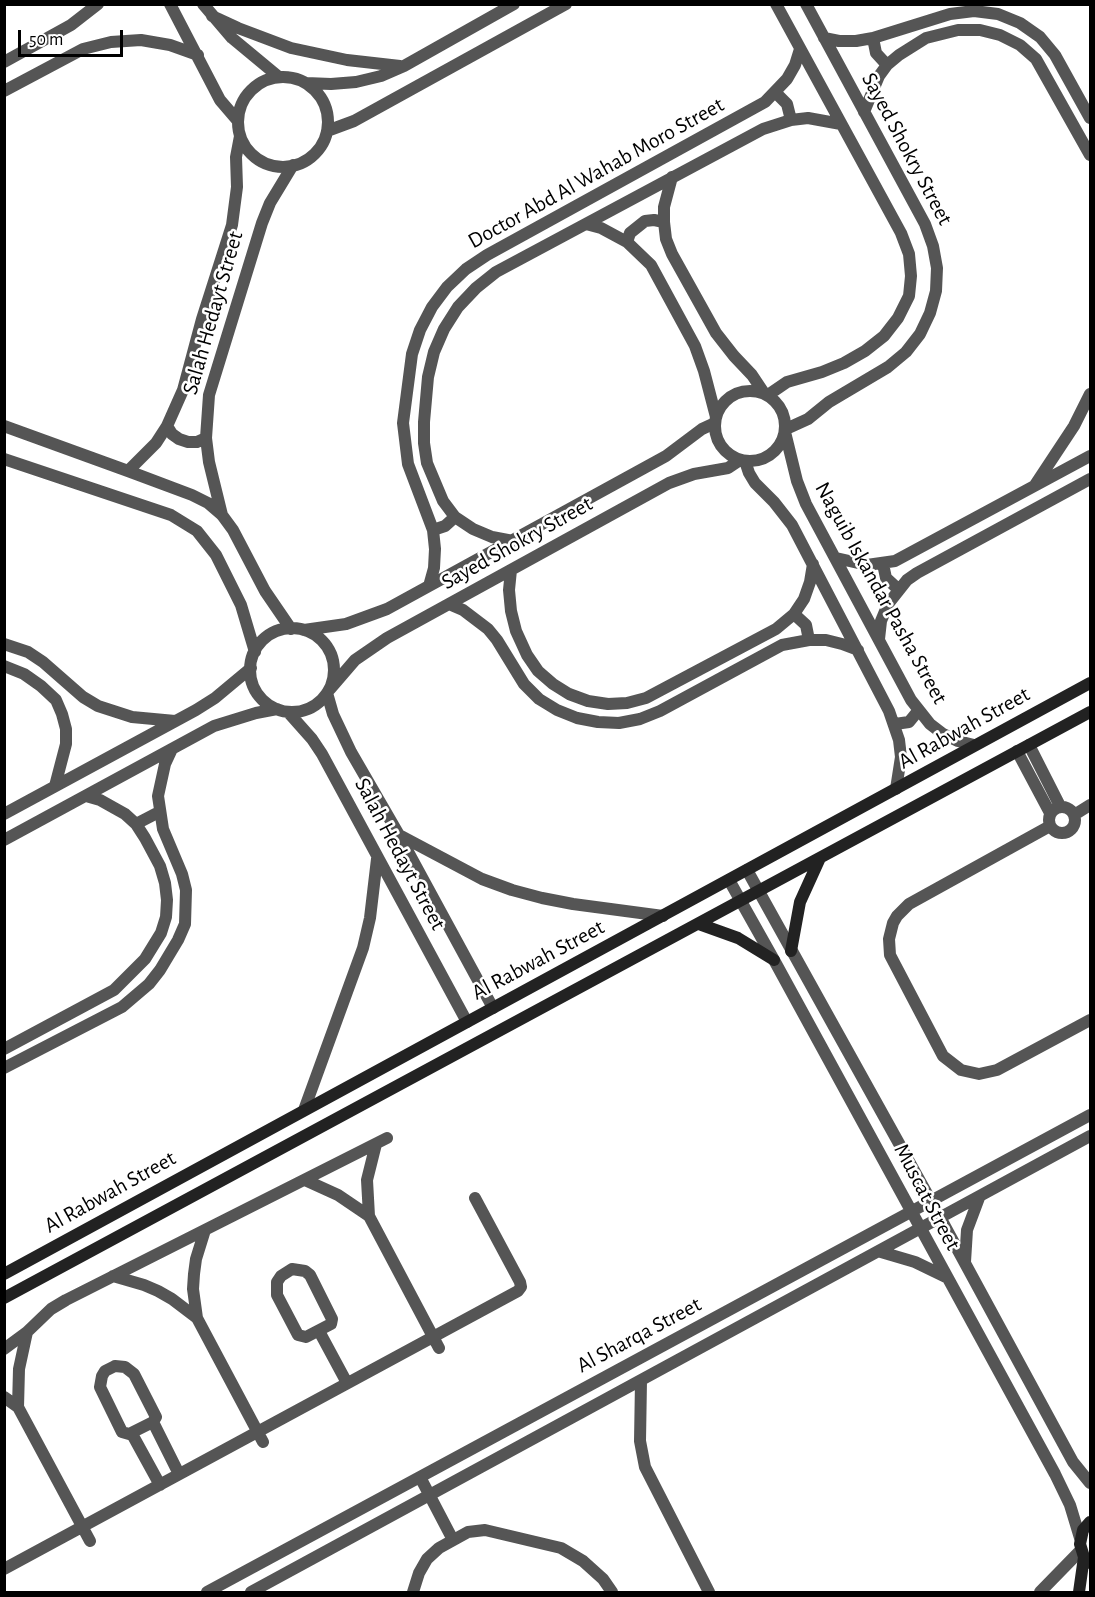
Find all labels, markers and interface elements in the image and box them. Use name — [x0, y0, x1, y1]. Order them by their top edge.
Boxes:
scale bar — [21, 18, 126, 56]
text: 50 m — [29, 31, 63, 49]
street label: Sayed Shokry Street — [856, 68, 958, 230]
street label: Doctor Abd Al Wahab Moro Street — [464, 92, 728, 254]
street label: Salah Hedayt Street — [177, 228, 249, 398]
street label: Naguib Iskandar Pasha Street — [809, 477, 953, 709]
street label: Sayed Shokry Street — [437, 491, 597, 595]
street label: Al Rabwah Street — [894, 681, 1034, 775]
street label: Salah Hedayt Street — [349, 773, 451, 935]
street label: Al Rabwah Street — [467, 914, 609, 1006]
street label: Muscat Street — [888, 1139, 966, 1255]
street label: Al Rabwah Street — [40, 1145, 180, 1239]
street label: Al Sharqa Street — [572, 1291, 706, 1379]

